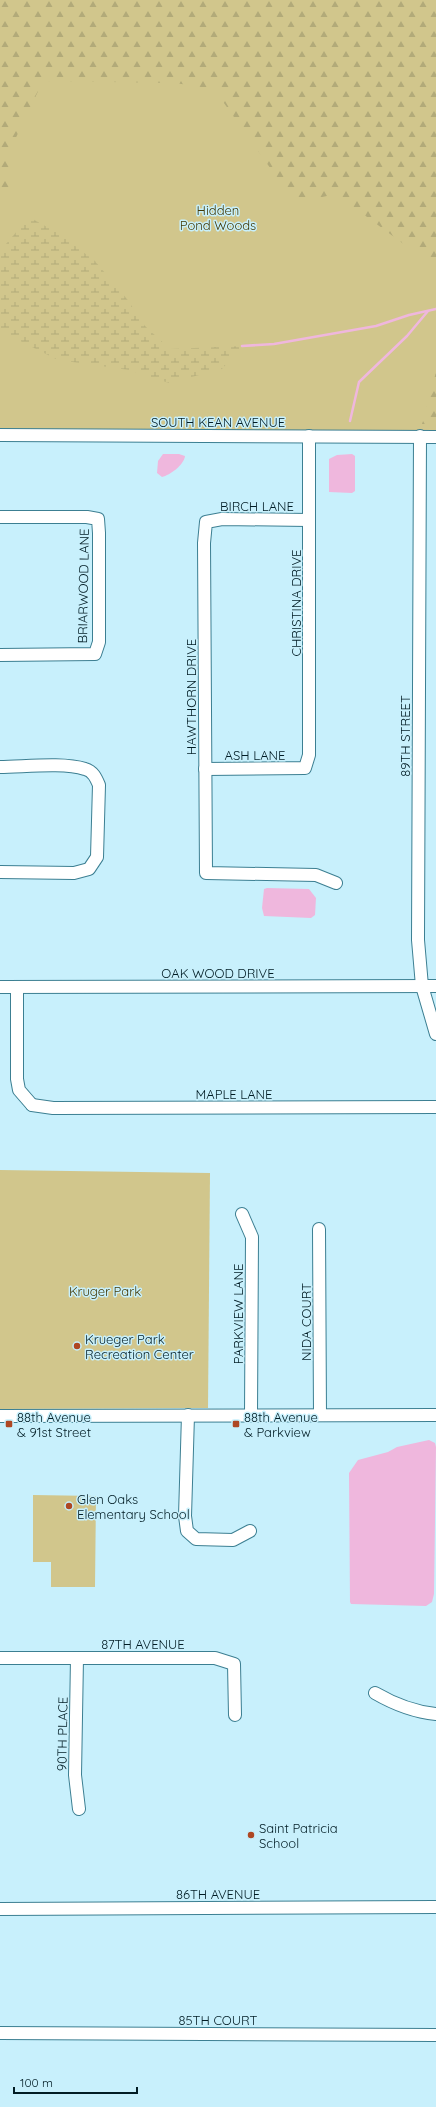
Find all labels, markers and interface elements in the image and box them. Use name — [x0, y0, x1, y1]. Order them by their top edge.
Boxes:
park label: Hidden Pond Woods — [180, 202, 256, 233]
street label: SOUTH KEAN AVENUE — [151, 414, 285, 430]
street label: BIRCH LANE — [220, 498, 294, 514]
street label: BRIARWOOD LANE — [74, 528, 92, 644]
street label: CHRISTINA DRIVE — [288, 550, 304, 656]
street label: HAWTHORN DRIVE — [183, 639, 199, 755]
street label: 89TH STREET — [397, 695, 413, 777]
street label: ASH LANE — [225, 747, 285, 763]
street label: OAK WOOD DRIVE — [161, 965, 275, 981]
street label: MAPLE LANE — [196, 1086, 272, 1102]
street label: PARKVIEW LANE — [230, 1264, 246, 1364]
park label: Kruger Park — [69, 1283, 141, 1299]
street label: NIDA COURT — [298, 1283, 314, 1361]
place label: Krueger Park Recreation Center — [85, 1331, 194, 1362]
marker: Krueger Park Recreation Center — [72, 1341, 82, 1351]
place label: 88th Avenue & 91st Street — [17, 1409, 91, 1440]
place label: 88th Avenue & Parkview — [244, 1409, 318, 1440]
marker: 88th Avenue & 91st Street — [4, 1419, 14, 1429]
marker: 88th Avenue & Parkview — [231, 1419, 241, 1429]
place label: Glen Oaks Elementary School — [77, 1491, 190, 1522]
marker: Glen Oaks Elementary School — [64, 1501, 74, 1511]
street label: 87TH AVENUE — [101, 1636, 185, 1652]
street label: 90TH PLACE — [53, 1697, 71, 1771]
place label: Saint Patricia School — [259, 1820, 338, 1851]
marker: Saint Patricia School — [246, 1830, 256, 1840]
street label: 86TH AVENUE — [176, 1886, 260, 1902]
street label: 85TH COURT — [179, 2012, 258, 2028]
scale bar — [14, 2069, 137, 2095]
text: 100 m — [20, 2075, 53, 2090]

